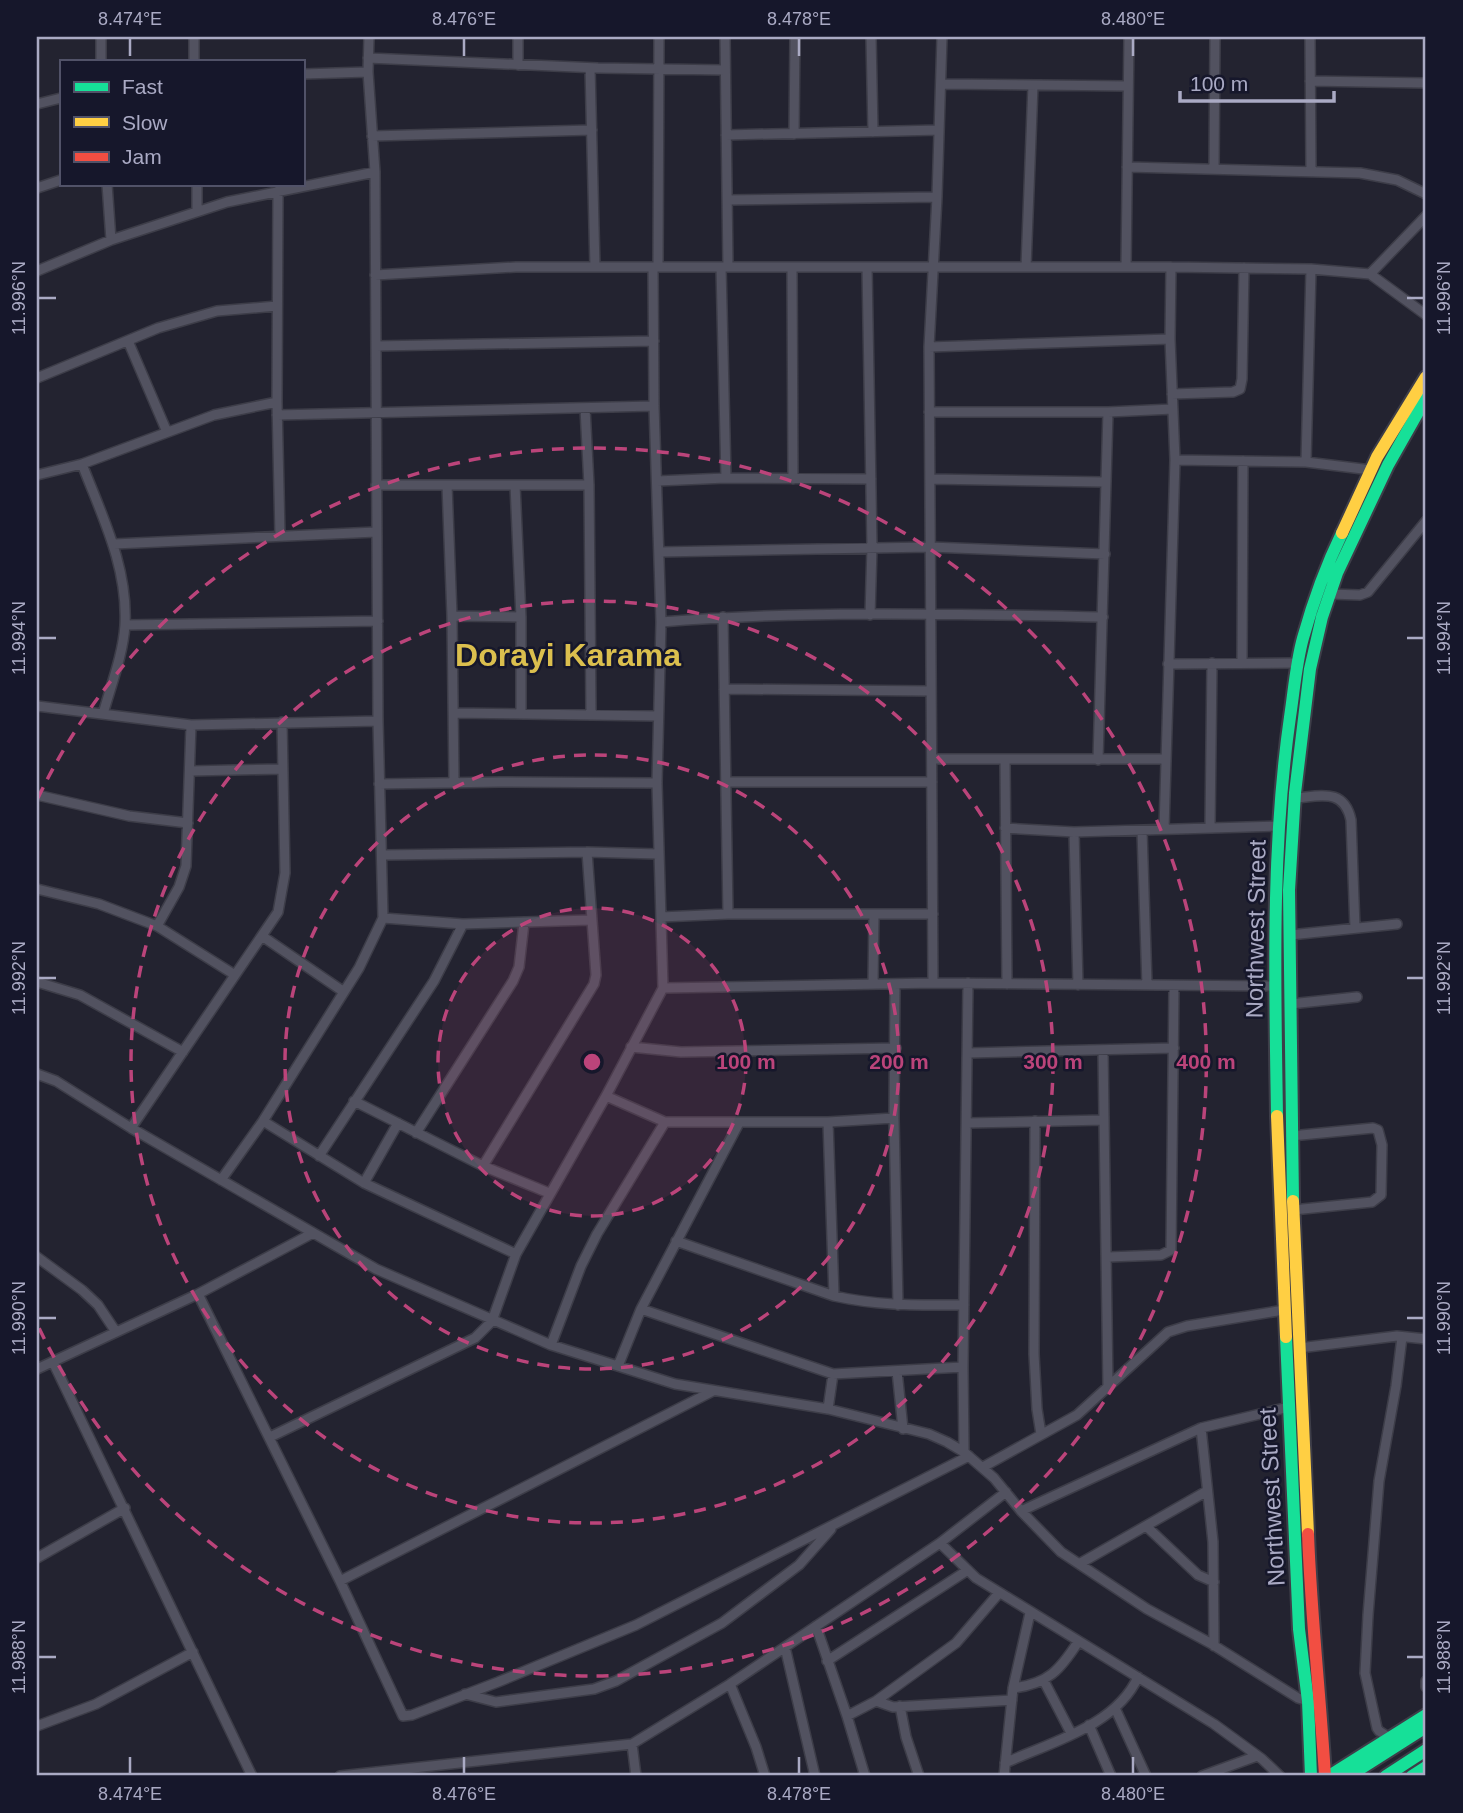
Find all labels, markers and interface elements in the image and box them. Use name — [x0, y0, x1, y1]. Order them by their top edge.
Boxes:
text: 8.474°E — [98, 9, 162, 29]
text: 8.476°E — [432, 9, 496, 29]
text: 8.478°E — [767, 9, 831, 29]
text: 8.480°E — [1101, 9, 1165, 29]
legend — [60, 60, 304, 186]
scale bar — [1180, 60, 1334, 104]
text: 100 m — [1190, 72, 1248, 95]
text: Fast — [122, 75, 163, 98]
text: Slow — [122, 111, 168, 134]
text: Jam — [122, 145, 162, 168]
text: 11.996°N — [9, 261, 29, 335]
text: 11.996°N — [1434, 261, 1454, 335]
text: 11.994°N — [9, 601, 29, 675]
text: 11.994°N — [1434, 601, 1454, 675]
district label: Dorayi Karama — [455, 637, 681, 673]
street label: Northwest Street — [1240, 839, 1271, 1019]
text: 11.992°N — [9, 941, 29, 1015]
text: 11.992°N — [1434, 941, 1454, 1015]
centre of rings — [580, 1050, 604, 1074]
text: 100 m — [716, 1050, 776, 1073]
text: 200 m — [869, 1050, 929, 1073]
text: 300 m — [1023, 1050, 1083, 1073]
text: 400 m — [1176, 1050, 1236, 1073]
text: 11.990°N — [9, 1281, 29, 1355]
text: 11.990°N — [1434, 1281, 1454, 1355]
street label: Northwest Street — [1253, 1407, 1290, 1587]
text: 11.988°N — [9, 1620, 29, 1694]
text: 11.988°N — [1434, 1620, 1454, 1694]
text: 8.474°E — [98, 1784, 162, 1804]
text: 8.476°E — [432, 1784, 496, 1804]
text: 8.478°E — [767, 1784, 831, 1804]
text: 8.480°E — [1101, 1784, 1165, 1804]

